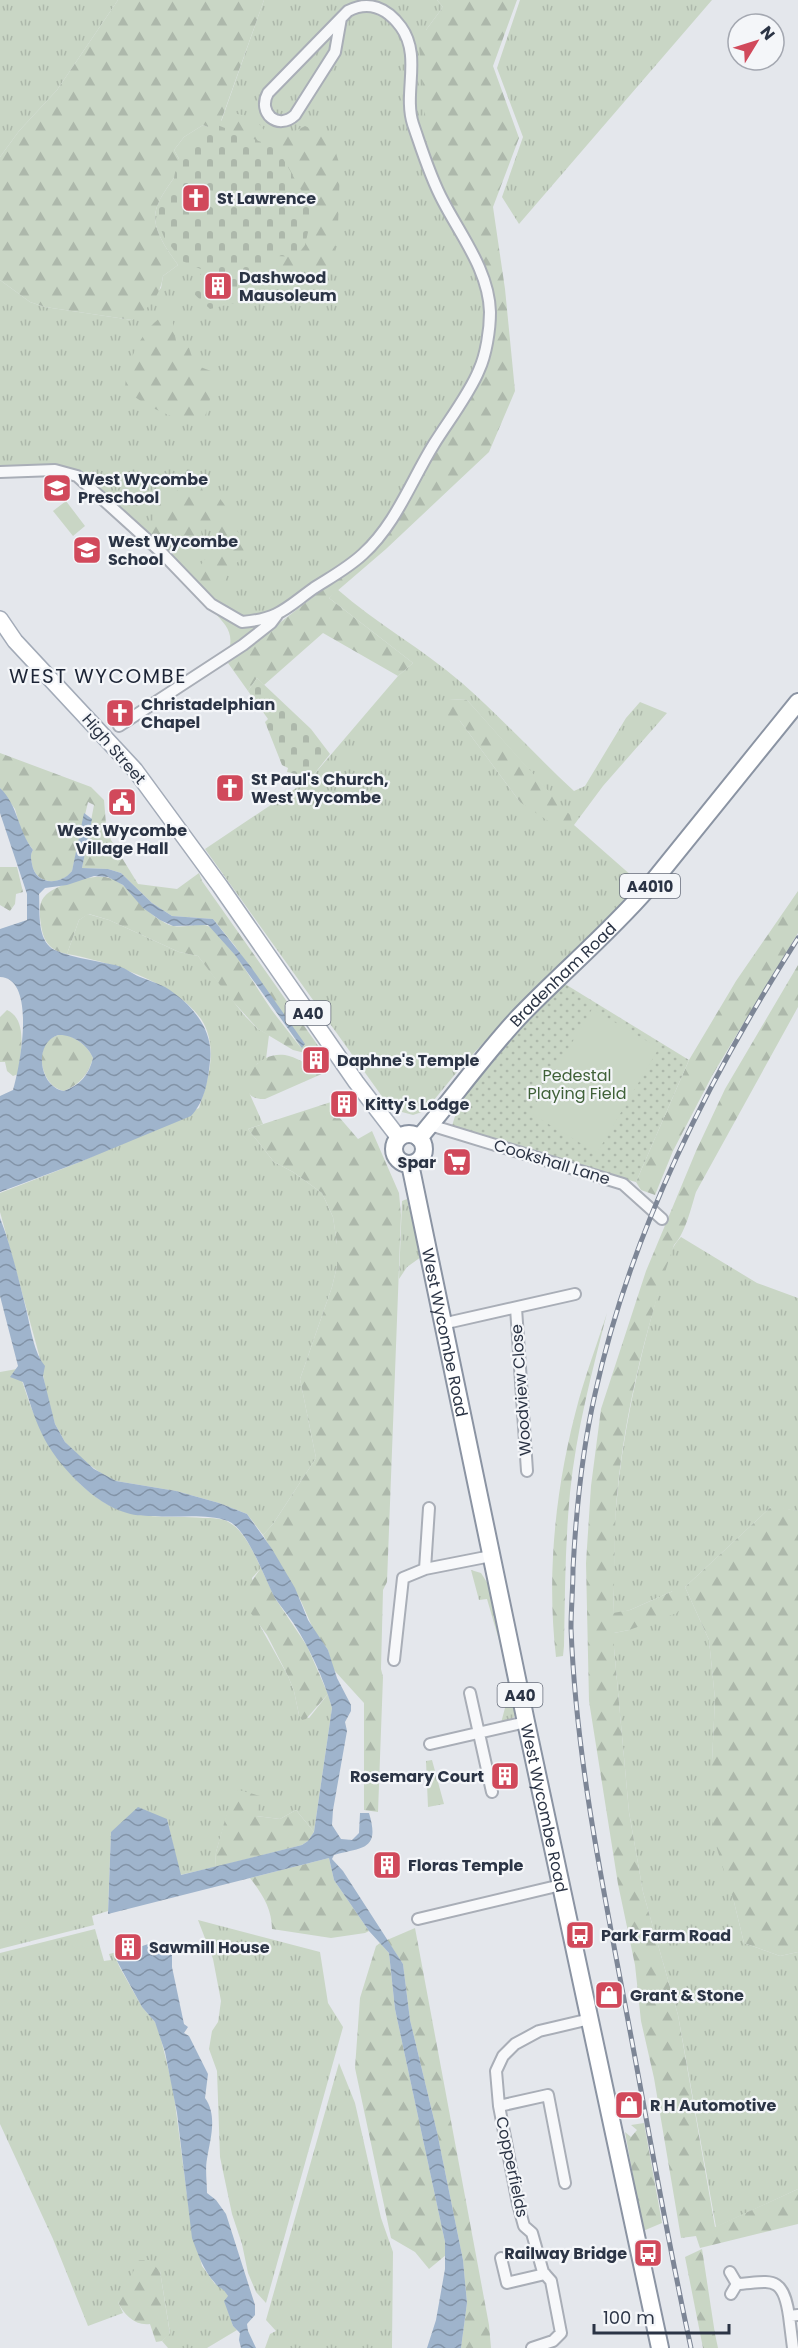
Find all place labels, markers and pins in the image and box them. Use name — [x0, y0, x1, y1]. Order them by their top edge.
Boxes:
church icon: St Lawrence — [180, 182, 212, 214]
place label: St Lawrence — [217, 187, 316, 210]
place label: Dashwood Mausoleum — [239, 266, 337, 307]
building icon: Dashwood Mausoleum — [202, 270, 234, 302]
place label: West Wycombe Preschool — [78, 468, 208, 509]
school or university icon: West Wycombe Preschool — [41, 472, 73, 504]
place label: West Wycombe School — [108, 530, 238, 571]
school or university icon: West Wycombe School — [71, 534, 103, 566]
place label: Christadelphian Chapel — [141, 693, 275, 734]
church icon: Christadelphian Chapel — [104, 697, 136, 729]
place label: St Paul's Church, West Wycombe — [251, 768, 389, 809]
church icon: St Paul's Church, West Wycombe — [214, 772, 246, 804]
public building icon: West Wycombe Village Hall — [106, 786, 138, 818]
place label: West Wycombe Village Hall — [57, 819, 187, 860]
building icon: Daphne's Temple — [300, 1044, 332, 1076]
place label: Daphne's Temple — [337, 1049, 479, 1072]
building icon: Kitty's Lodge — [328, 1088, 360, 1120]
place label: Kitty's Lodge — [365, 1093, 469, 1116]
supermarket icon: Spar — [441, 1146, 473, 1178]
place label: Spar — [398, 1151, 436, 1174]
building icon: Rosemary Court — [489, 1760, 521, 1792]
place label: Rosemary Court — [350, 1765, 484, 1788]
building icon: Floras Temple — [371, 1849, 403, 1881]
place label: Floras Temple — [408, 1854, 524, 1877]
bus stop icon: Park Farm Road — [564, 1919, 596, 1951]
place label: Park Farm Road — [601, 1924, 731, 1947]
building icon: Sawmill House — [112, 1931, 144, 1963]
place label: Sawmill House — [149, 1936, 270, 1959]
shop icon: Grant & Stone — [593, 1979, 625, 2011]
place label: Grant & Stone — [630, 1984, 744, 2007]
shop icon: R H Automotive — [613, 2089, 645, 2121]
place label: R H Automotive — [650, 2094, 777, 2117]
bus stop icon: Railway Bridge — [632, 2237, 664, 2269]
place label: Railway Bridge — [504, 2242, 627, 2265]

